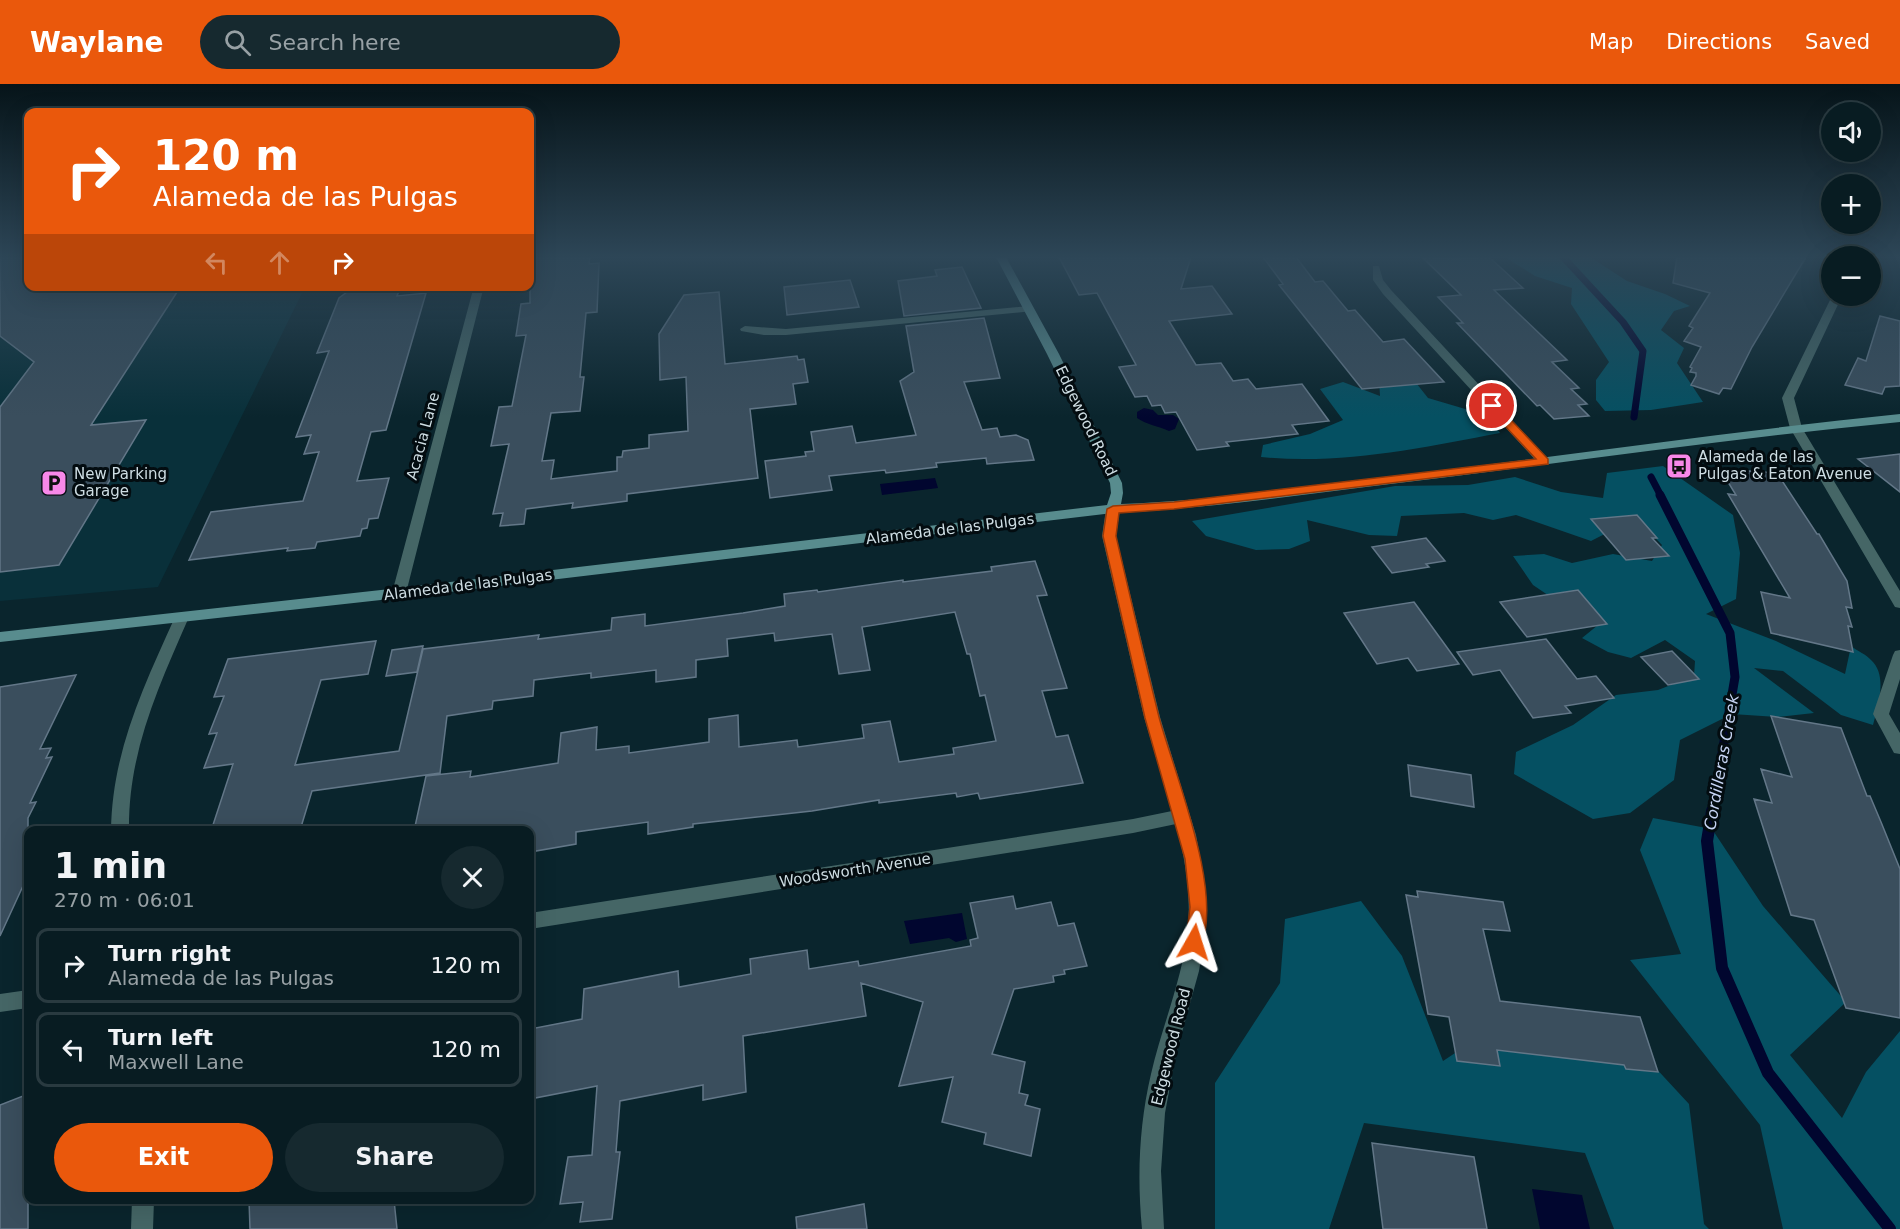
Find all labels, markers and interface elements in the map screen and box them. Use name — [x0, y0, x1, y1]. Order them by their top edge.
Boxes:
search box — [200, 15, 620, 69]
text: Waylane — [30, 26, 164, 59]
icon: search — [221, 26, 254, 59]
text: Search here — [269, 30, 401, 55]
text: Map — [1589, 30, 1633, 54]
text: Directions — [1666, 30, 1772, 54]
text: Saved — [1805, 30, 1870, 54]
map controls — [1821, 102, 1881, 306]
button: sound — [1821, 102, 1881, 162]
text: 120 m — [153, 131, 299, 180]
icon: right — [54, 132, 132, 210]
button: + — [1821, 174, 1881, 234]
text: Alameda de las Pulgas — [153, 181, 458, 212]
icon: left — [200, 246, 233, 279]
icon: ahead — [263, 246, 296, 279]
icon: right — [326, 246, 359, 279]
button: − — [1821, 246, 1881, 306]
street label: Edgewood Road — [1052, 363, 1120, 479]
pin — [1466, 380, 1517, 431]
icon: arrive — [1475, 389, 1508, 422]
street label: Acacia Lane — [403, 390, 443, 482]
place label: Alameda de las Pulgas & Eaton Avenue — [1698, 448, 1872, 483]
bus stop icon: Alameda de las Pulgas & Eaton Avenue — [1664, 451, 1694, 481]
place label: New Parking Garage — [74, 465, 167, 500]
parking icon: New Parking Garage — [39, 468, 69, 498]
street label: Alameda de las Pulgas — [865, 510, 1035, 548]
street label: Alameda de las Pulgas — [383, 566, 553, 604]
water label: Cordilleras Creek — [1700, 692, 1743, 831]
text: 1 min — [54, 845, 167, 886]
button: close — [441, 846, 504, 909]
street label: Woodsworth Avenue — [778, 849, 932, 891]
text: 270 m · 06:01 — [54, 888, 195, 912]
position arrow — [1162, 910, 1226, 974]
text: Turn right — [108, 941, 231, 966]
icon: right — [57, 949, 90, 982]
text: 120 m — [431, 953, 501, 978]
text: Alameda de las Pulgas — [108, 966, 334, 990]
street label: Edgewood Road — [1148, 986, 1194, 1108]
text: Turn left — [108, 1025, 213, 1050]
icon: left — [57, 1033, 90, 1066]
text: 120 m — [431, 1037, 501, 1062]
text: Maxwell Lane — [108, 1050, 244, 1074]
button: Exit — [54, 1123, 273, 1192]
button: Share — [285, 1123, 504, 1192]

